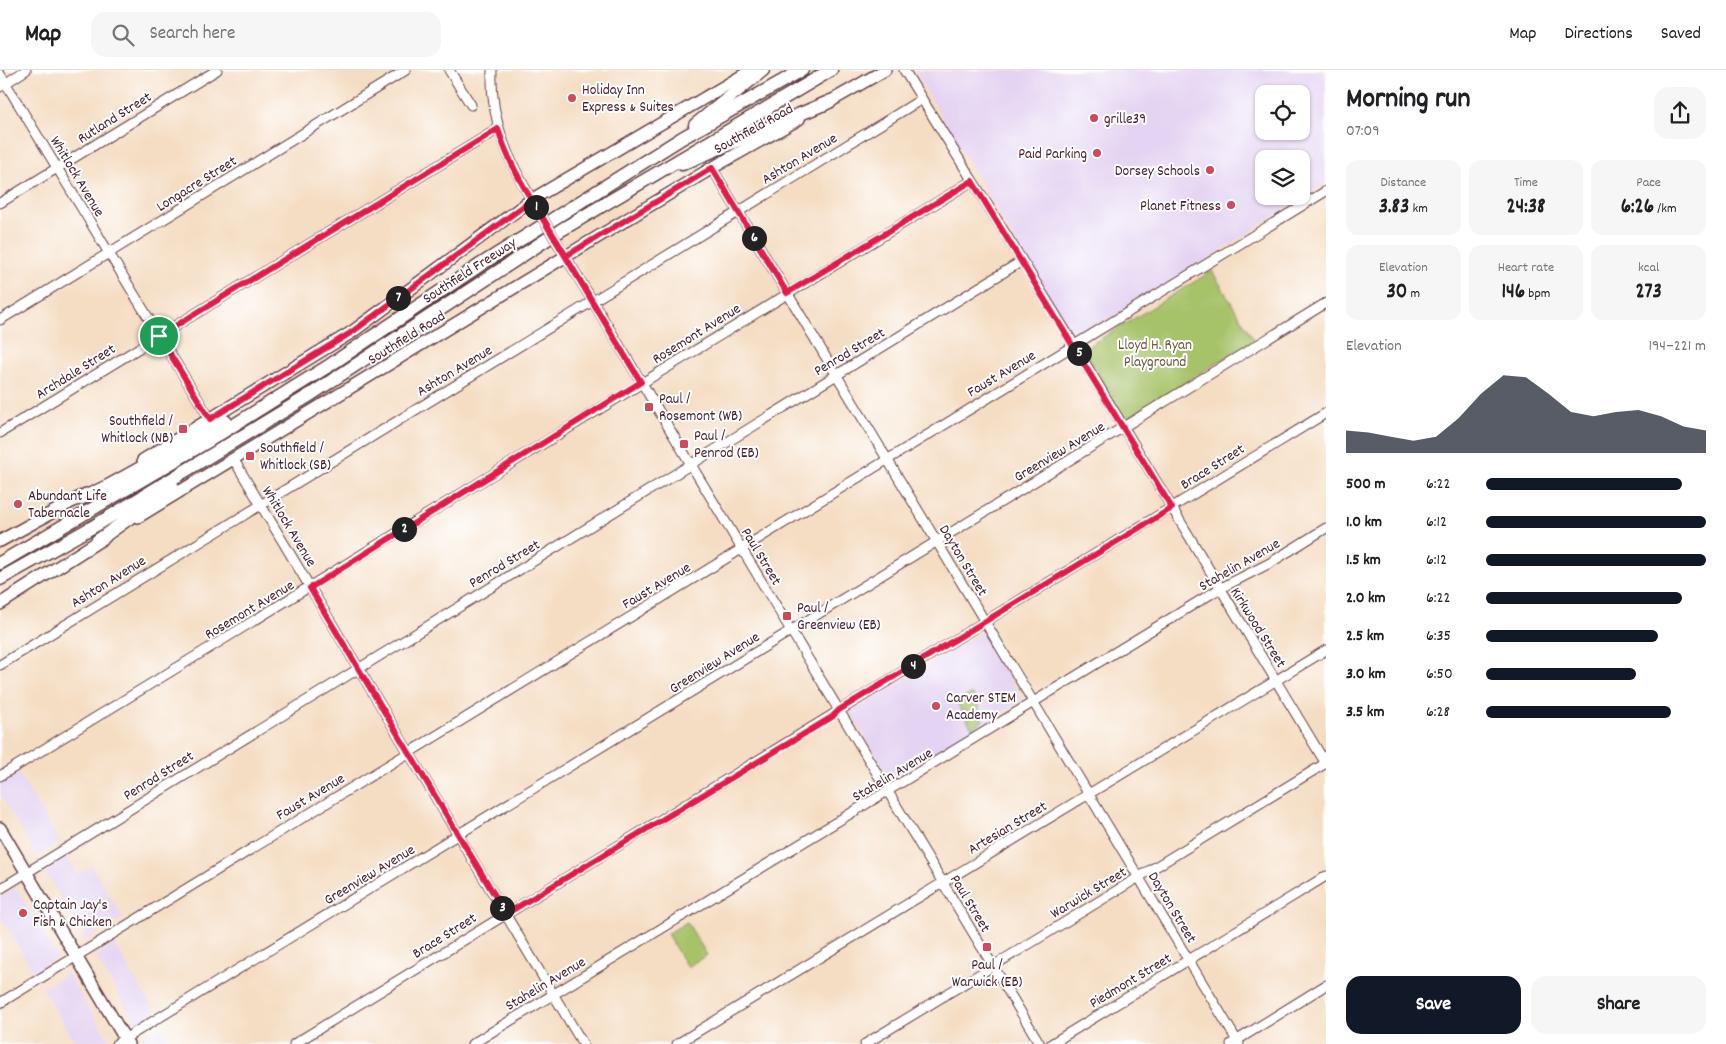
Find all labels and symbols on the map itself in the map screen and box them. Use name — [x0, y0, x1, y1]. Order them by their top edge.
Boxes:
place label: Holiday Inn Express & Suites — [582, 80, 674, 119]
street label: Rutland Street — [74, 87, 157, 150]
marker: Holiday Inn Express & Suites — [566, 92, 578, 104]
street label: Southfield Road — [710, 99, 798, 161]
place label: grille39 — [1104, 109, 1146, 131]
marker: grille39 — [1088, 112, 1100, 124]
street label: Ashton Avenue — [758, 128, 842, 191]
street label: Whitlock Avenue — [44, 133, 109, 222]
place label: Paid Parking — [1018, 144, 1087, 166]
marker: Paid Parking — [1091, 147, 1103, 159]
street label: Longacre Street — [152, 151, 242, 218]
place label: Dorsey Schools — [1115, 161, 1200, 183]
marker: Dorsey Schools — [1204, 164, 1216, 176]
pin: 1 — [524, 194, 548, 220]
place label: Planet Fitness — [1140, 196, 1221, 218]
marker: Planet Fitness — [1225, 199, 1237, 211]
pin: 6 — [742, 226, 766, 250]
street label: Southfield Freeway — [419, 233, 522, 310]
pin: 7 — [386, 286, 410, 310]
street label: Rosemont Avenue — [648, 298, 746, 371]
street label: Southfield Road — [364, 306, 450, 371]
pin — [138, 315, 180, 357]
street label: Penrod Street — [810, 323, 890, 383]
park label: Lloyd H. Ryan Playground — [1118, 335, 1192, 374]
street label: Archdale Street — [32, 339, 121, 406]
street label: Ashton Avenue — [413, 340, 497, 403]
pin: 5 — [1066, 340, 1092, 366]
street label: Faust Avenue — [964, 345, 1041, 404]
place label: Paul / Rosemont (WB) — [659, 389, 742, 428]
marker: Paul / Rosemont (WB) — [643, 401, 655, 413]
place label: Southfield / Whitlock (NB) — [101, 411, 173, 450]
street label: Greenview Avenue — [1010, 417, 1110, 489]
marker: Southfield / Whitlock (NB) — [177, 423, 189, 435]
place label: Paul / Penrod (EB) — [694, 426, 759, 465]
place label: Southfield / Whitlock (SB) — [260, 438, 331, 477]
marker: Paul / Penrod (EB) — [678, 438, 690, 450]
street label: Brace Street — [1177, 439, 1250, 496]
marker: Southfield / Whitlock (SB) — [244, 450, 256, 462]
street label: Whitlock Avenue — [256, 483, 321, 572]
place label: Abundant Life Tabernacle — [28, 486, 107, 525]
marker: Abundant Life Tabernacle — [12, 498, 24, 510]
pin: 2 — [392, 516, 416, 542]
street label: Dayton Street — [932, 521, 993, 601]
street label: Paul Street — [734, 524, 786, 590]
street label: Stahelin Avenue — [1195, 533, 1285, 598]
street label: Penrod Street — [465, 535, 545, 595]
street label: Ashton Avenue — [67, 551, 151, 615]
street label: Faust Avenue — [619, 557, 696, 616]
street label: Rosemont Avenue — [201, 575, 299, 646]
street label: Kirkwood Street — [1224, 584, 1291, 673]
place label: Paul / Greenview (EB) — [797, 598, 881, 637]
marker: Paul / Greenview (EB) — [781, 610, 793, 622]
street label: Greenview Avenue — [666, 627, 765, 700]
pin: 4 — [900, 654, 926, 678]
place label: Carver STEM Academy — [946, 688, 1016, 727]
marker: Carver STEM Academy — [930, 700, 942, 712]
street label: Stahelin Avenue — [849, 743, 938, 808]
street label: Penrod Street — [120, 746, 199, 807]
street label: Faust Avenue — [273, 768, 350, 827]
street label: Artesian Street — [964, 796, 1052, 861]
street label: Greenview Avenue — [320, 840, 420, 912]
street label: Warwick Street — [1047, 862, 1132, 925]
street label: Dayton Street — [1141, 868, 1202, 948]
street label: Paul Street — [943, 871, 995, 937]
place label: Captain Jay's Fish & Chicken — [33, 895, 112, 934]
pin: 3 — [490, 896, 514, 920]
marker: Captain Jay's Fish & Chicken — [17, 907, 29, 919]
street label: Brace Street — [409, 908, 482, 965]
marker: Paul / Warwick (EB) — [981, 941, 993, 953]
street label: Piedmont Street — [1086, 948, 1177, 1015]
street label: Stahelin Avenue — [502, 952, 591, 1017]
place label: Paul / Warwick (EB) — [952, 955, 1022, 994]

